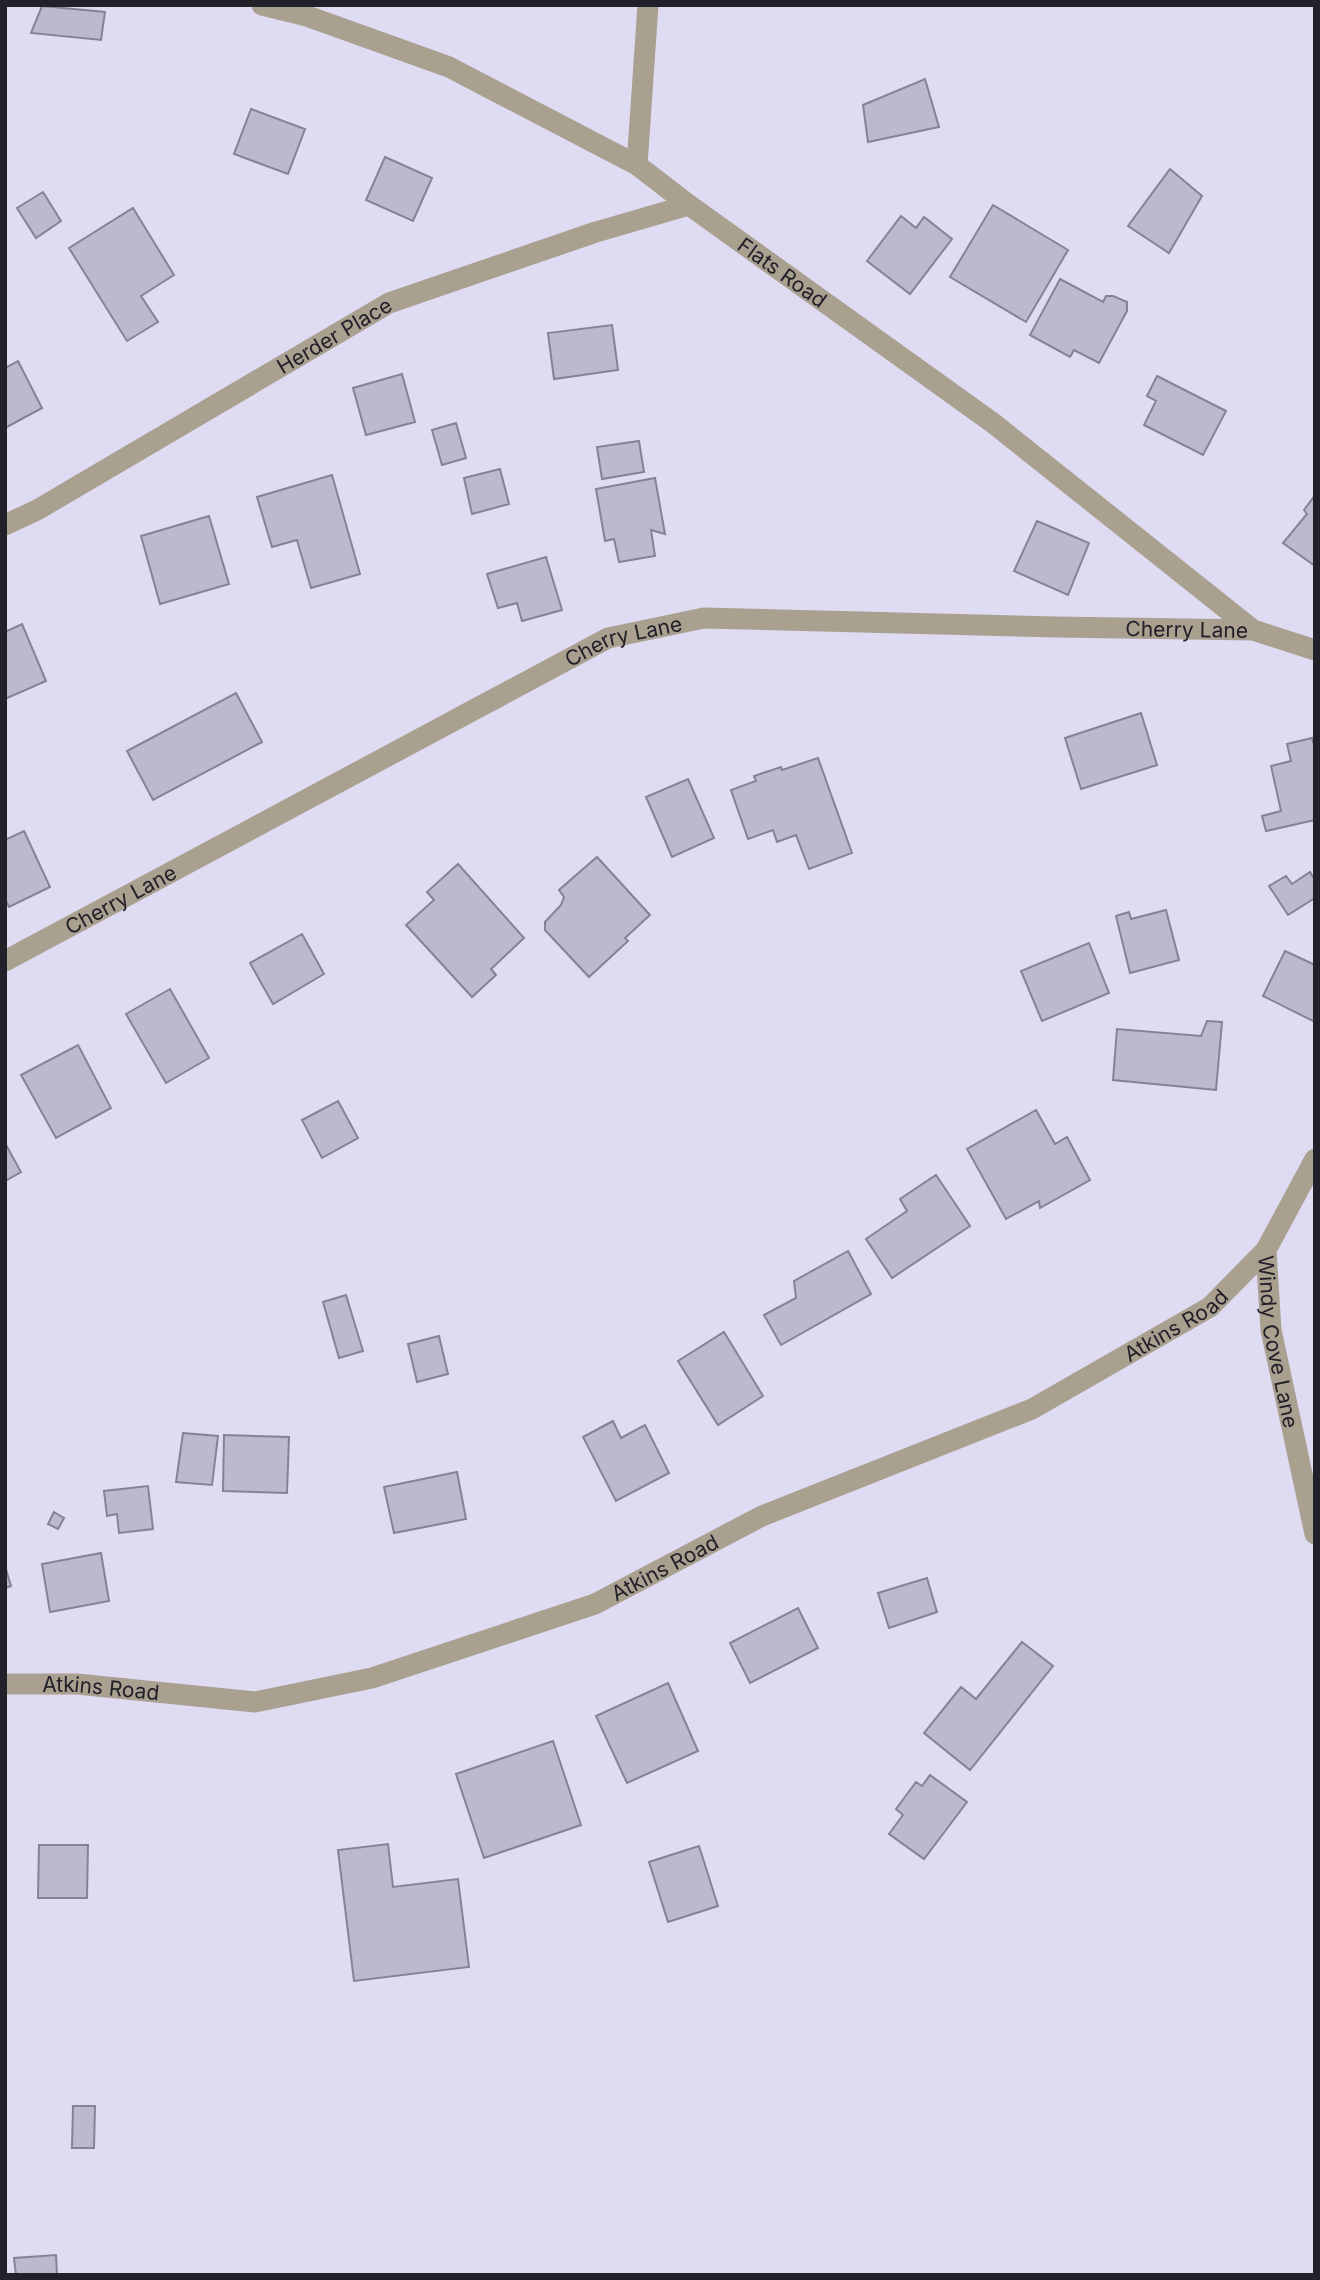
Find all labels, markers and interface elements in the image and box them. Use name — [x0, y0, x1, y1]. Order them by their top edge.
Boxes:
street label: Flats Road — [733, 232, 832, 312]
street label: Herder Place — [272, 292, 396, 379]
street label: Cherry Lane — [560, 610, 684, 671]
street label: Cherry Lane — [1125, 616, 1248, 642]
street label: Cherry Lane — [61, 859, 180, 939]
street label: Windy Cove Lane — [1254, 1255, 1304, 1430]
street label: Atkins Road — [1119, 1284, 1233, 1366]
street label: Atkins Road — [607, 1529, 723, 1606]
street label: Atkins Road — [42, 1671, 161, 1705]

